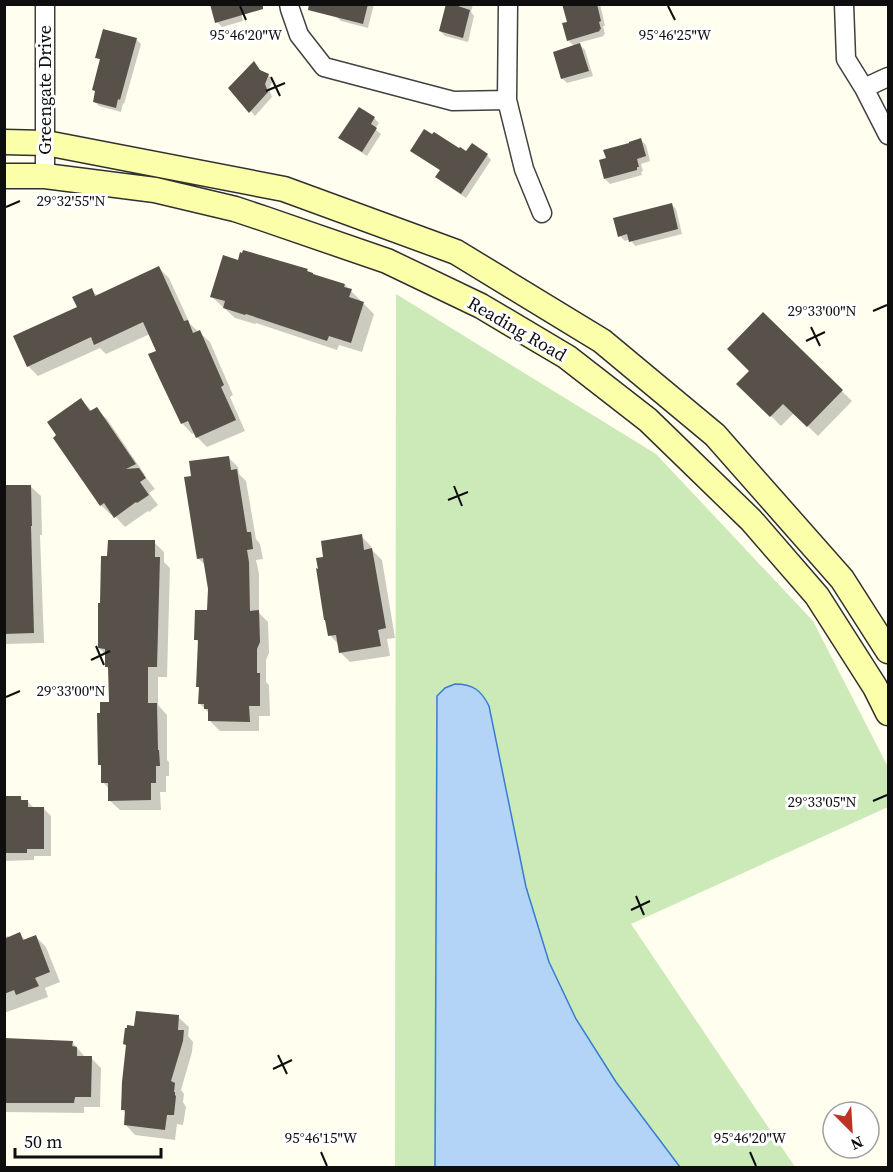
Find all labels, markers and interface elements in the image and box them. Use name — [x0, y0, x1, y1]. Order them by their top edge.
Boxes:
text: 95°46'20"W — [210, 24, 283, 45]
text: 95°46'25"W — [639, 24, 712, 45]
street label: Greengate Drive — [32, 25, 57, 155]
text: 29°32'55"N — [36, 190, 106, 211]
street label: Reading Road — [463, 290, 571, 367]
text: 29°33'00"N — [787, 300, 857, 321]
text: 29°33'00"N — [36, 680, 106, 701]
text: 29°33'05"N — [787, 791, 857, 812]
north arrow — [821, 1100, 881, 1160]
scale bar — [15, 1121, 160, 1159]
text: 95°46'15"W — [285, 1127, 358, 1148]
text: 95°46'20"W — [714, 1127, 787, 1148]
text: 50 m — [24, 1129, 62, 1154]
text: N — [847, 1131, 867, 1156]

